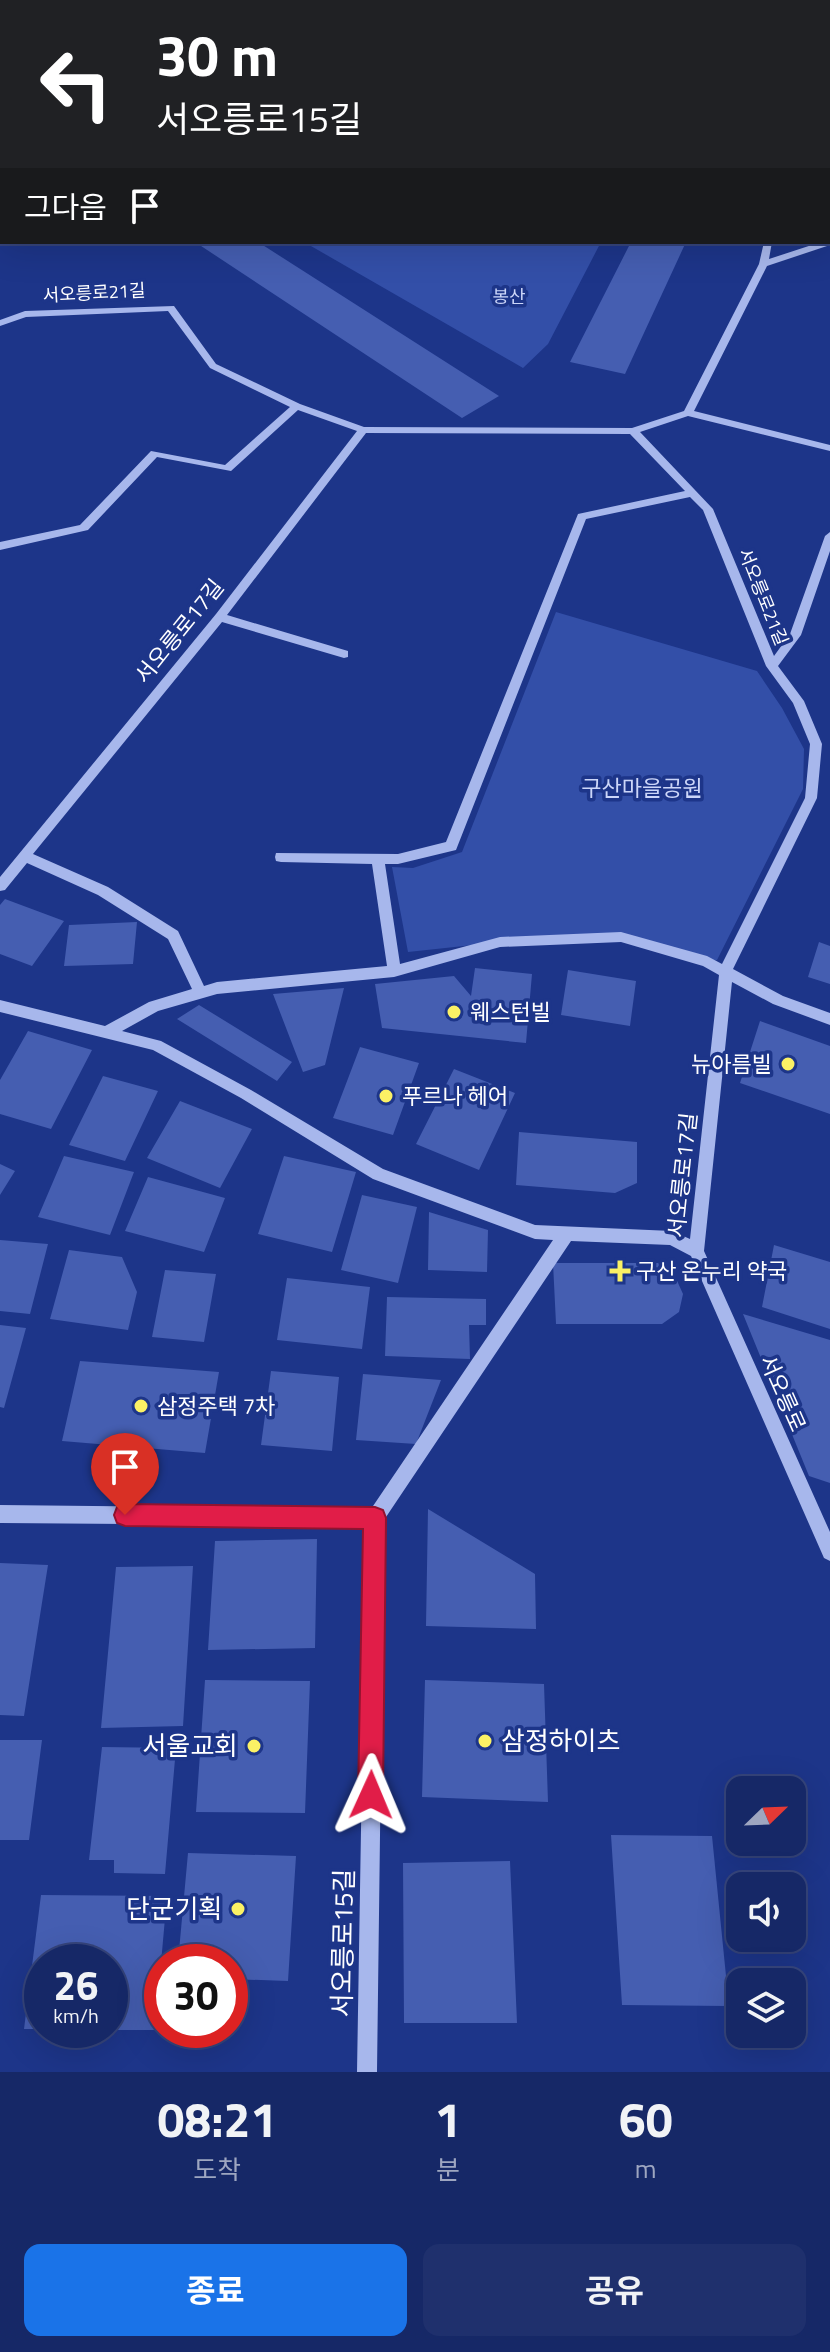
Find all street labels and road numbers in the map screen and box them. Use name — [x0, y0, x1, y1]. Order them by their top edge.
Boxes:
street label: 서오릉로21길 — [42, 276, 146, 309]
street label: 서오릉로21길 — [732, 544, 795, 650]
street label: 서오릉로17길 — [126, 571, 232, 691]
street label: 서오릉로17길 — [659, 1111, 705, 1239]
street label: 서오릉로 — [751, 1349, 815, 1437]
street label: 서오릉로15길 — [322, 1868, 363, 2018]

